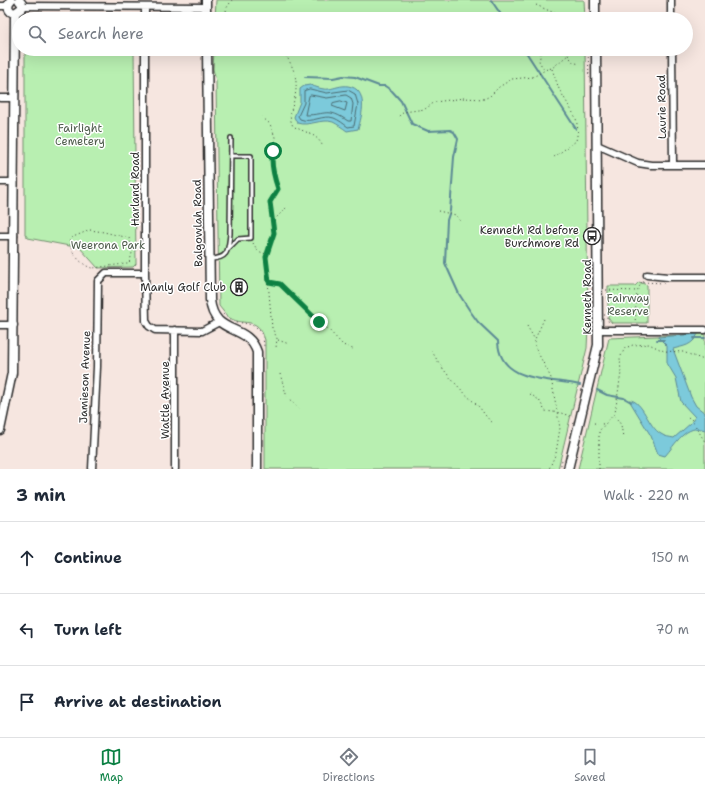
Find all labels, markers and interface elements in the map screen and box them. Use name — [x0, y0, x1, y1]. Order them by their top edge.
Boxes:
search box — [12, 12, 693, 56]
icon: search — [26, 23, 48, 45]
text: Search here — [58, 24, 144, 44]
street label: Laurie Road — [654, 75, 670, 139]
park label: Fairlight Cemetery — [55, 121, 105, 149]
route start — [264, 142, 282, 160]
street label: Harland Road — [128, 152, 143, 226]
street label: Balgowlah Road — [190, 179, 206, 267]
place label: Kenneth Rd before Burchmore Rd — [480, 223, 579, 251]
bus stop icon: Kenneth Rd before Burchmore Rd — [582, 226, 602, 246]
park label: Weerona Park — [71, 238, 145, 253]
street label: Kenneth Road — [580, 259, 595, 335]
building icon: Manly Golf Club — [229, 277, 249, 297]
place label: Manly Golf Club — [140, 280, 226, 295]
park label: Fairway Reserve — [607, 291, 649, 319]
route end — [310, 313, 328, 331]
street label: Jamieson Avenue — [76, 330, 94, 424]
street label: Wattle Avenue — [158, 361, 173, 439]
text: 3 min — [16, 484, 66, 506]
text: Walk · 220 m — [603, 487, 689, 504]
icon: ahead — [16, 547, 38, 569]
text: Continue — [54, 548, 122, 568]
text: 150 m — [651, 549, 689, 566]
icon: left — [16, 619, 38, 641]
text: Turn left — [54, 620, 122, 640]
text: 70 m — [655, 621, 689, 638]
icon: arrive — [16, 691, 38, 713]
text: Arrive at destination — [54, 692, 222, 712]
tab: Map — [100, 746, 123, 785]
tab: Directions — [322, 746, 375, 785]
tab: Saved — [574, 746, 605, 785]

